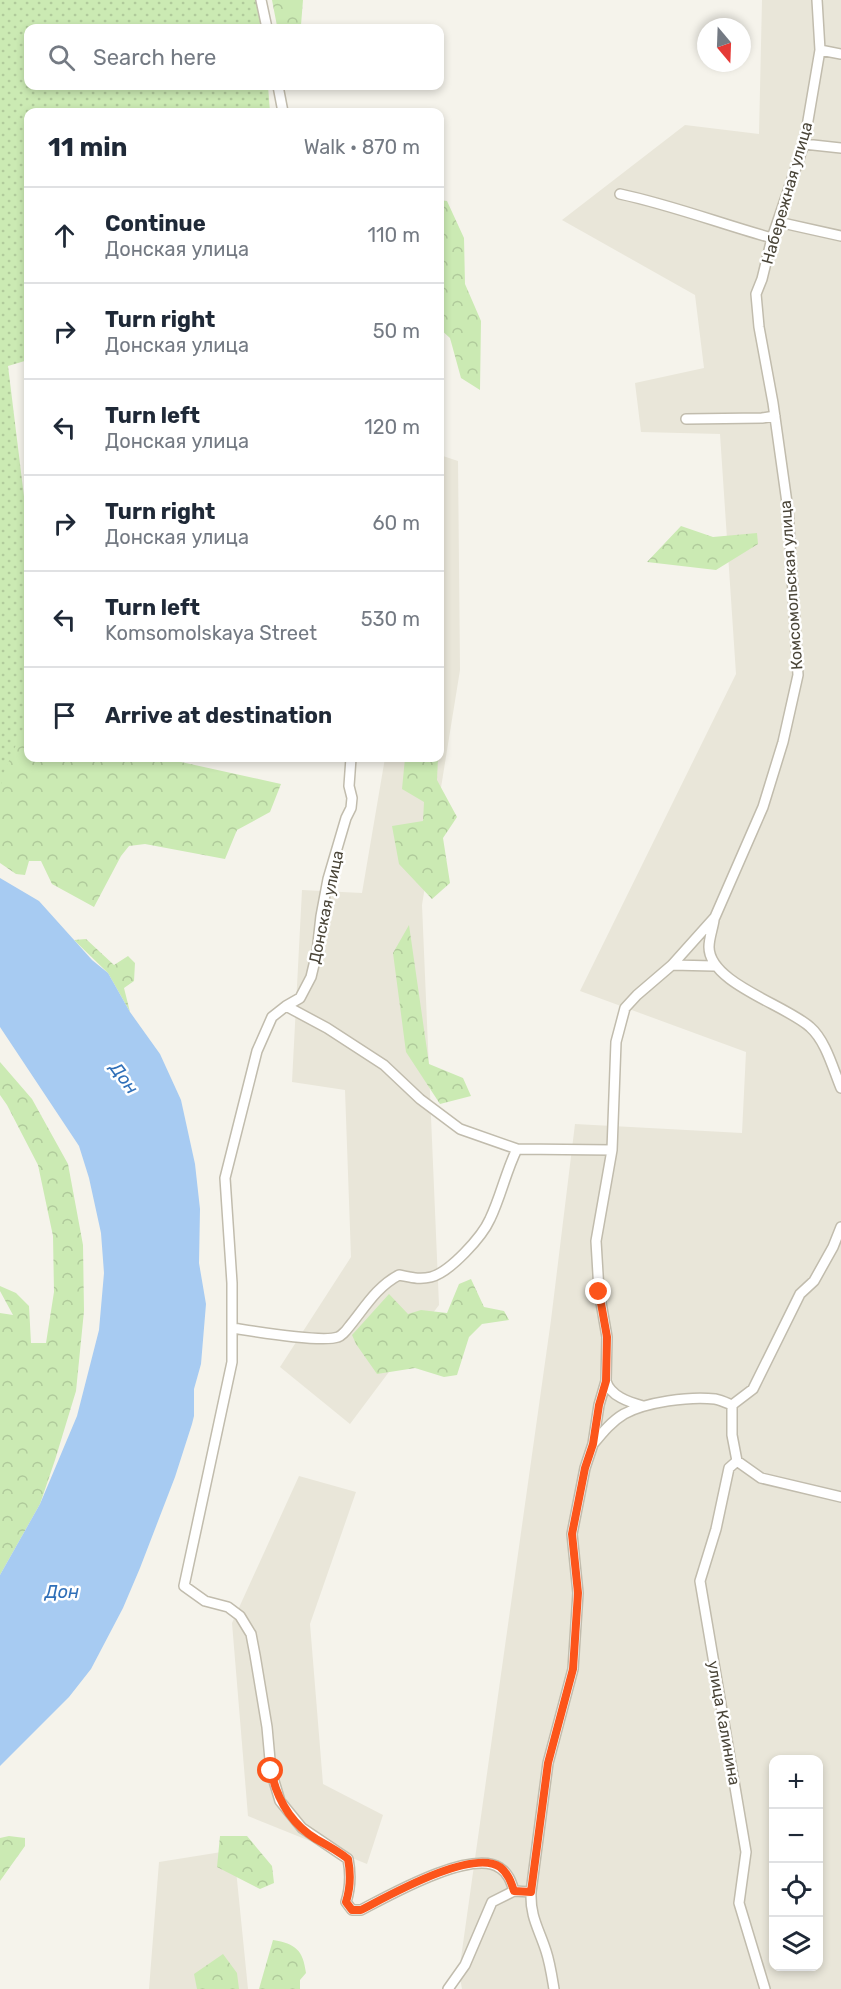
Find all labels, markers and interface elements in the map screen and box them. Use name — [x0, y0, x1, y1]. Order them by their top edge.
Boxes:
north arrow — [697, 18, 751, 72]
search box — [24, 24, 444, 90]
icon: search — [45, 41, 78, 74]
text: Search here — [93, 44, 216, 71]
street label: Набережная улица — [758, 120, 816, 266]
text: 11 min — [48, 132, 127, 163]
text: Walk · 870 m — [304, 135, 420, 159]
text: Continue — [105, 210, 206, 237]
icon: ahead — [48, 219, 81, 252]
text: 110 m — [368, 223, 420, 247]
text: Донская улица — [105, 237, 249, 261]
text: Turn right — [105, 306, 215, 333]
icon: right — [48, 315, 81, 348]
text: 50 m — [373, 319, 420, 343]
text: Донская улица — [105, 333, 249, 357]
text: Turn left — [105, 402, 200, 429]
icon: left — [48, 411, 81, 444]
text: 120 m — [364, 415, 420, 439]
text: Донская улица — [105, 429, 249, 453]
text: Turn right — [105, 498, 215, 525]
street label: Комсомольская улица — [776, 500, 806, 670]
icon: right — [48, 507, 81, 540]
text: 60 m — [373, 511, 420, 535]
text: Донская улица — [105, 525, 249, 549]
text: Turn left — [105, 594, 200, 621]
icon: left — [48, 603, 81, 636]
text: 530 m — [361, 607, 420, 631]
text: Komsomolskaya Street — [105, 621, 317, 645]
icon: arrive — [48, 699, 81, 732]
text: Arrive at destination — [105, 702, 332, 729]
street label: Донская улица — [305, 849, 347, 965]
water label: Дон — [104, 1056, 143, 1098]
route end — [585, 1278, 611, 1304]
water label: Дон — [43, 1581, 79, 1603]
street label: улица Калинина — [704, 1659, 744, 1787]
map controls — [769, 1755, 823, 1971]
button: + — [769, 1755, 823, 1809]
route start — [257, 1757, 283, 1783]
button: − — [769, 1809, 823, 1863]
button: locate — [769, 1863, 823, 1917]
button: layers — [769, 1917, 823, 1971]

